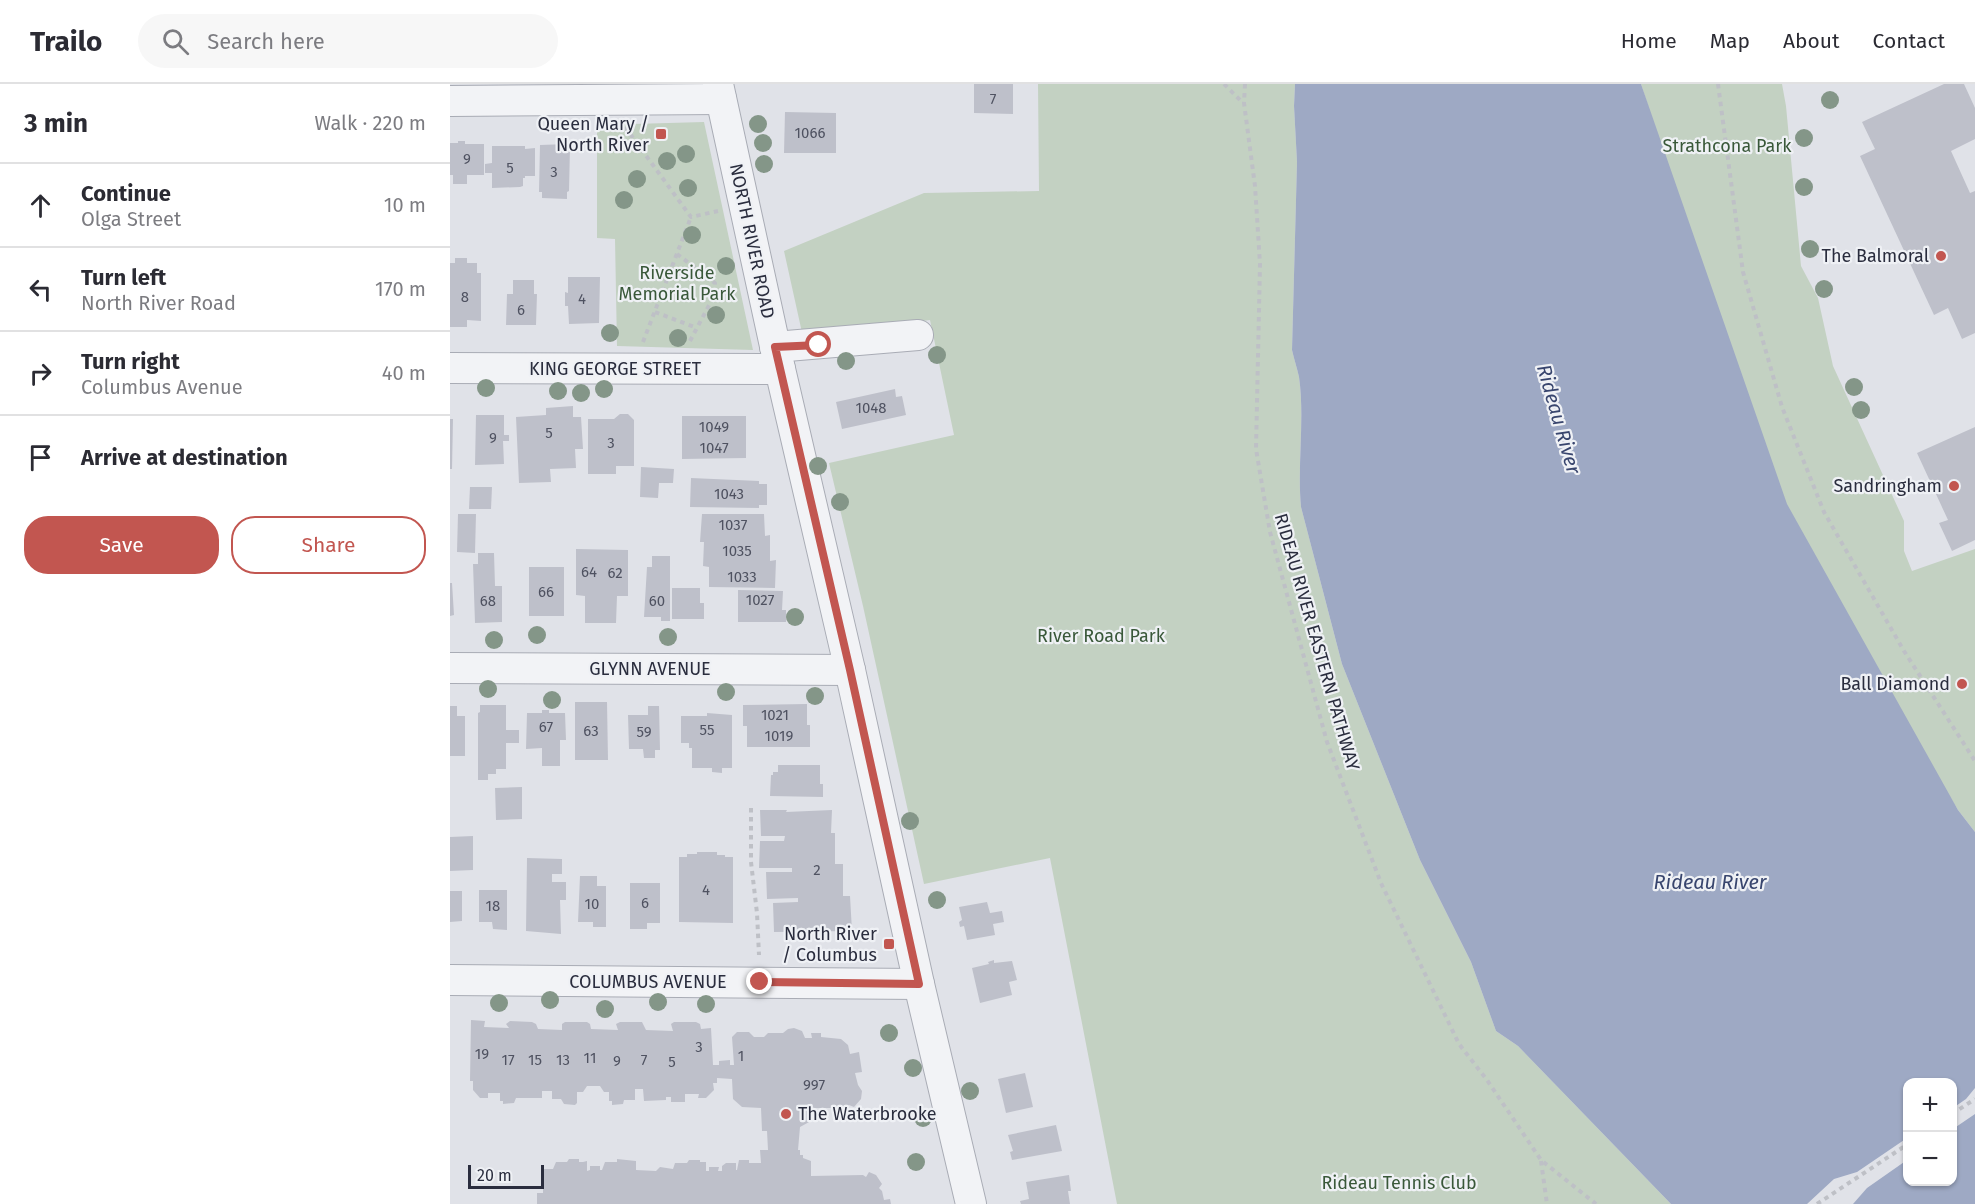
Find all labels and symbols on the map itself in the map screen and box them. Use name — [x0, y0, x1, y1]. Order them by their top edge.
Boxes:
house number: 7 — [990, 90, 997, 108]
place label: Queen Mary / North River — [537, 113, 649, 156]
house number: 1066 — [795, 124, 825, 142]
marker: Queen Mary / North River — [654, 127, 668, 141]
park label: Strathcona Park — [1663, 135, 1792, 157]
house number: 9 — [463, 150, 471, 168]
house number: 5 — [506, 159, 514, 177]
street label: NORTH RIVER ROAD — [725, 161, 779, 321]
house number: 3 — [550, 163, 558, 181]
place label: The Balmoral — [1822, 245, 1929, 267]
marker: The Balmoral — [1934, 249, 1948, 263]
park label: Riverside Memorial Park — [619, 262, 736, 305]
house number: 8 — [461, 288, 469, 306]
house number: 4 — [578, 290, 586, 308]
house number: 6 — [517, 301, 525, 319]
route start — [805, 331, 831, 357]
street label: KING GEORGE STREET — [529, 358, 702, 380]
water label: Rideau River — [1532, 361, 1586, 478]
house number: 1048 — [855, 399, 887, 417]
house number: 1049 — [699, 418, 729, 436]
house number: 5 — [545, 424, 553, 442]
house number: 9 — [489, 429, 497, 447]
house number: 3 — [607, 434, 615, 452]
house number: 1047 — [699, 439, 729, 457]
place label: Sandringham — [1833, 475, 1942, 497]
marker: Sandringham — [1947, 479, 1961, 493]
house number: 1043 — [714, 485, 744, 503]
street label: RIDEAU RIVER EASTERN PATHWAY — [1270, 511, 1364, 773]
house number: 1037 — [719, 516, 748, 534]
house number: 1035 — [722, 542, 752, 560]
house number: 64 — [581, 563, 597, 581]
house number: 62 — [607, 564, 623, 582]
house number: 1033 — [727, 568, 757, 586]
house number: 66 — [538, 583, 554, 601]
house number: 1027 — [746, 591, 775, 609]
house number: 68 — [480, 592, 496, 610]
house number: 60 — [649, 592, 665, 610]
park label: River Road Park — [1037, 625, 1166, 647]
street label: GLYNN AVENUE — [589, 658, 711, 680]
place label: Ball Diamond — [1840, 673, 1950, 695]
marker: Ball Diamond — [1955, 677, 1969, 691]
house number: 1021 — [761, 706, 789, 724]
house number: 67 — [539, 718, 553, 736]
house number: 55 — [700, 721, 714, 739]
house number: 63 — [583, 722, 599, 740]
house number: 59 — [636, 723, 652, 741]
house number: 1019 — [765, 727, 794, 745]
house number: 2 — [813, 861, 821, 879]
water label: Rideau River — [1654, 870, 1768, 894]
house number: 4 — [702, 881, 710, 899]
house number: 6 — [641, 894, 649, 912]
house number: 10 — [585, 895, 599, 913]
house number: 18 — [486, 897, 500, 915]
place label: North River / Columbus — [782, 923, 877, 966]
marker: North River / Columbus — [882, 937, 896, 951]
route end — [746, 968, 772, 994]
street label: COLUMBUS AVENUE — [569, 971, 727, 993]
house number: 3 — [695, 1038, 703, 1056]
house number: 19 — [475, 1045, 489, 1063]
house number: 1 — [738, 1047, 744, 1065]
house number: 11 — [584, 1049, 596, 1067]
house number: 17 — [501, 1051, 515, 1069]
house number: 15 — [528, 1051, 542, 1069]
house number: 13 — [556, 1051, 570, 1069]
house number: 7 — [641, 1051, 648, 1069]
house number: 9 — [613, 1052, 621, 1070]
house number: 5 — [668, 1053, 676, 1071]
house number: 997 — [803, 1076, 825, 1094]
place label: The Waterbrooke — [798, 1103, 937, 1125]
marker: The Waterbrooke — [779, 1107, 793, 1121]
scale bar — [468, 1162, 544, 1190]
park label: Rideau Tennis Club — [1321, 1172, 1477, 1194]

